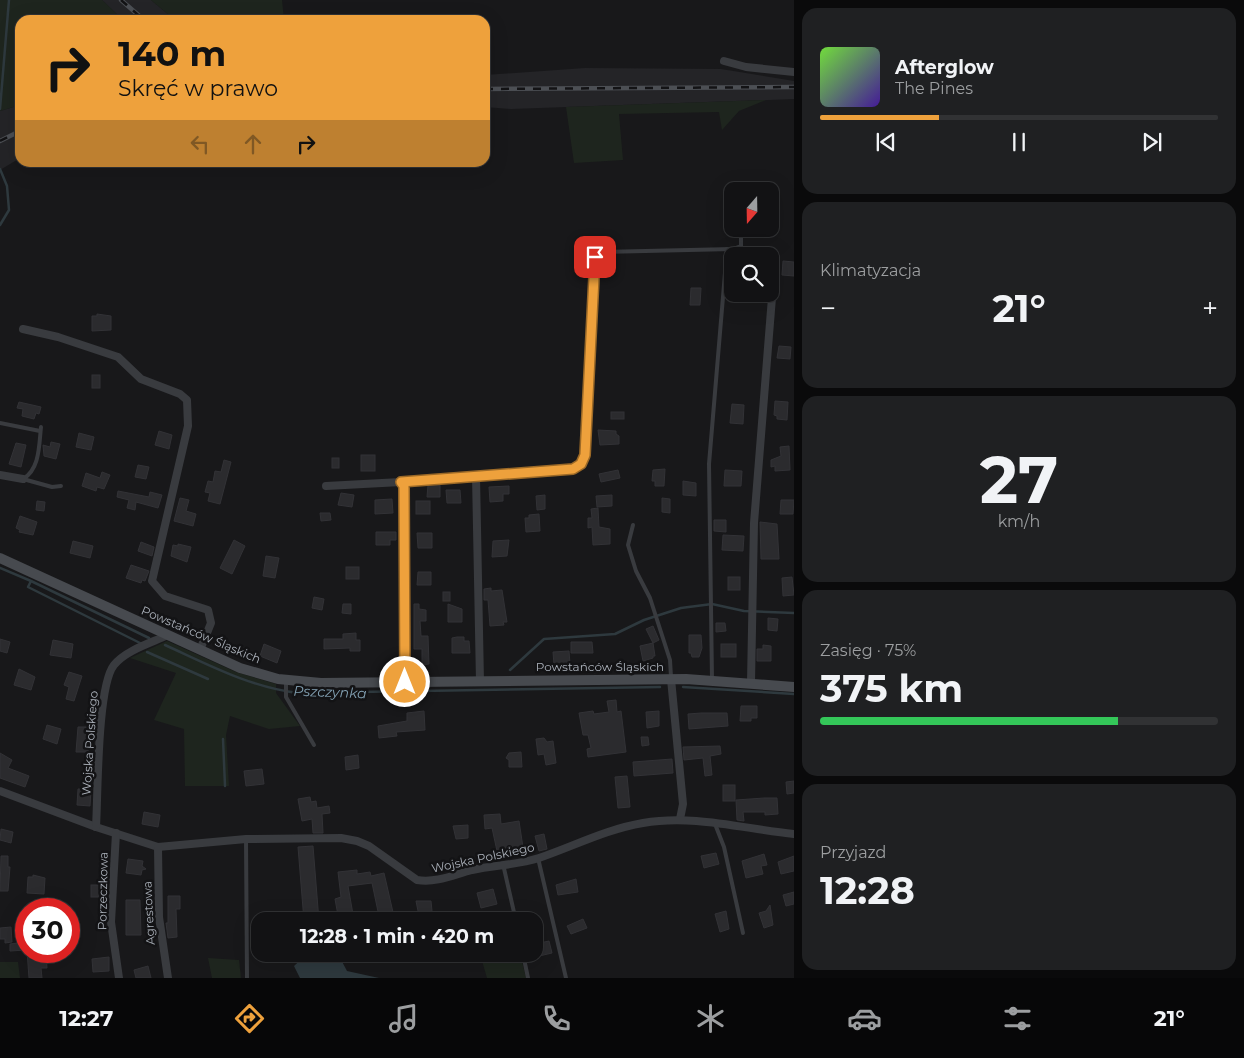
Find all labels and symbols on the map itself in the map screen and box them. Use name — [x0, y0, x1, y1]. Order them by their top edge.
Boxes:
north arrow — [724, 182, 779, 238]
pin — [574, 236, 616, 278]
street label: Powstańców Śląskich — [139, 603, 263, 667]
position arrow — [378, 655, 430, 707]
street label: Powstańców Śląskich — [536, 659, 664, 674]
water label: Pszczynka — [293, 682, 367, 702]
street label: Wojska Polskiego — [78, 690, 101, 796]
street label: Wojska Polskiego — [430, 839, 536, 876]
street label: Porzeczkowa — [94, 852, 111, 930]
street label: Agrestowa — [139, 881, 158, 945]
speed limit sign: 30 — [15, 898, 80, 963]

